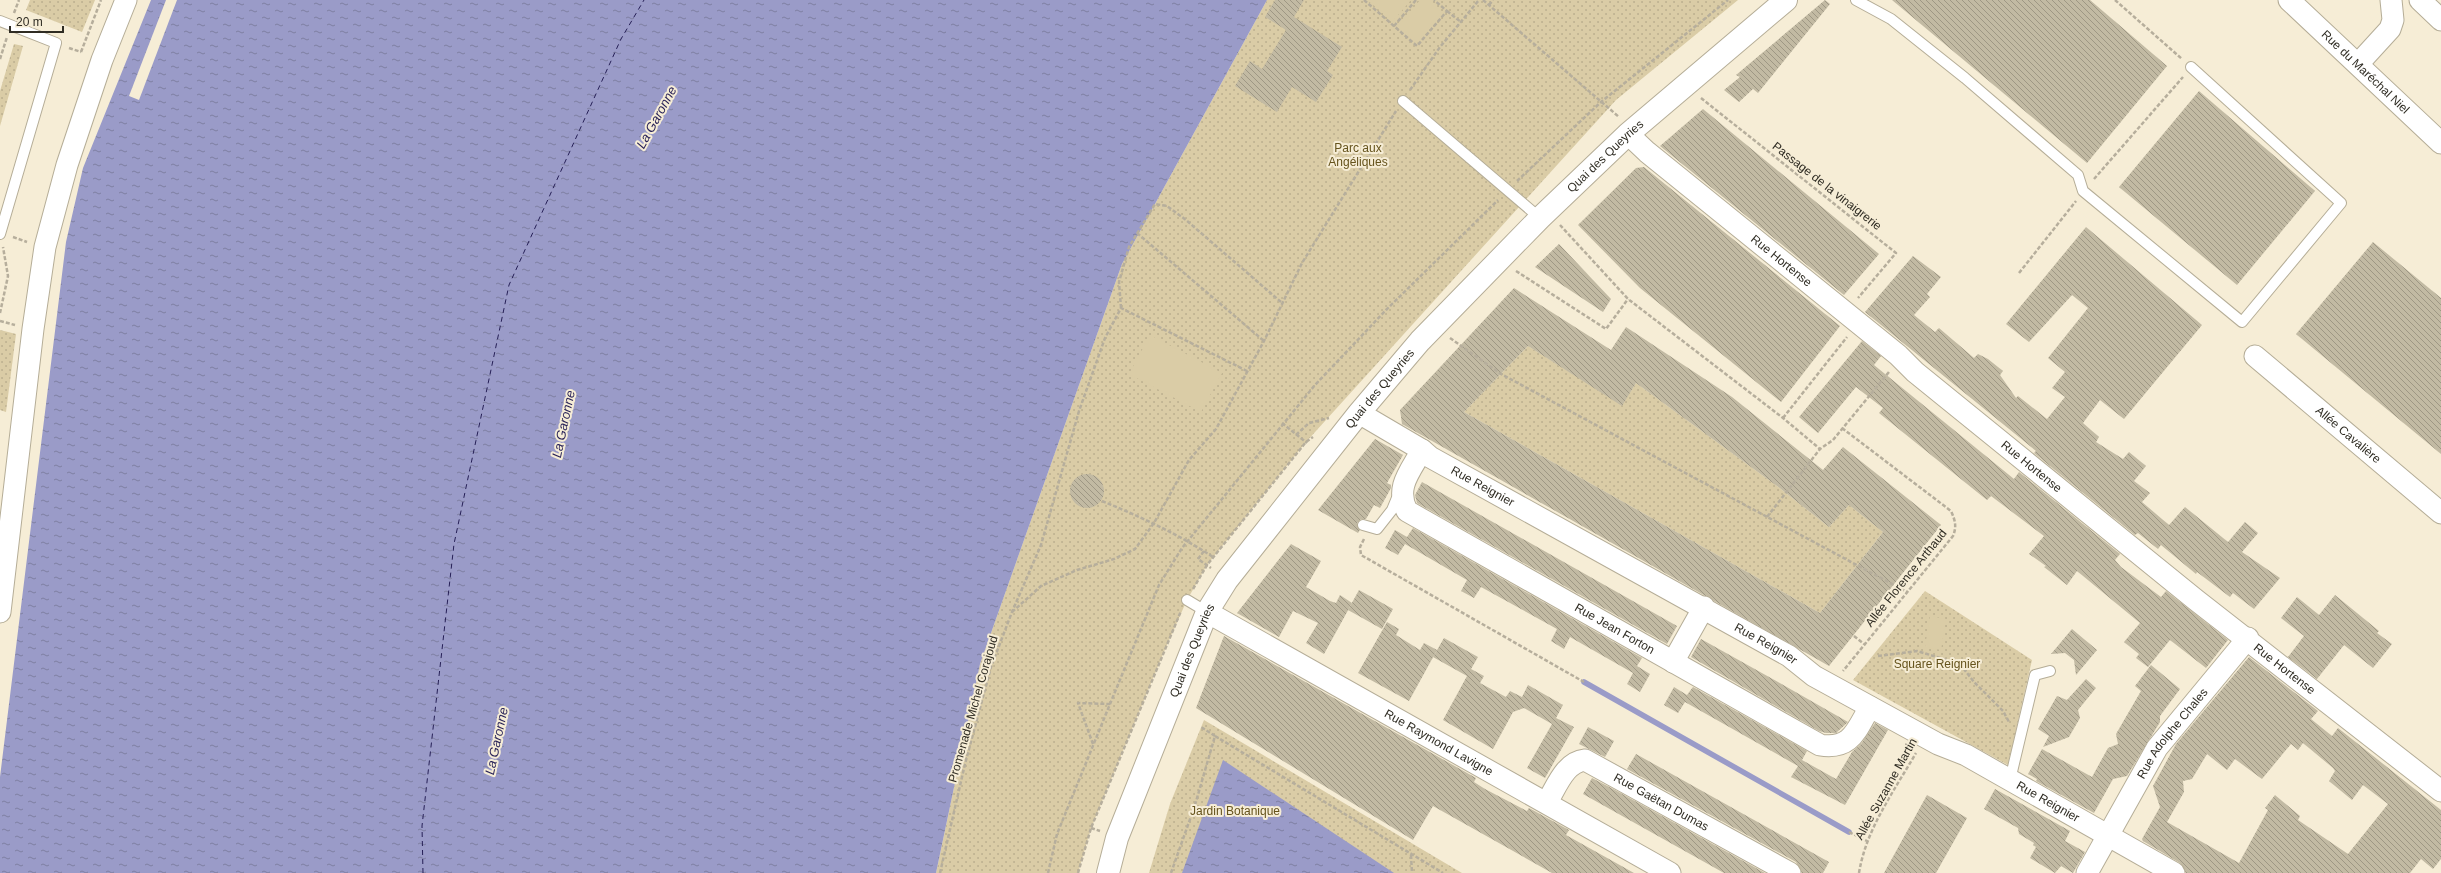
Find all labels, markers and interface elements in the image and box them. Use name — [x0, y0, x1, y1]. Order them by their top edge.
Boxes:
scale bar — [10, 8, 63, 34]
text: 20 m — [16, 15, 43, 29]
street label: Rue du Maréchal Niel — [2319, 27, 2412, 117]
water label: La Garonne — [633, 84, 680, 151]
street label: Quai des Queyries — [1564, 117, 1646, 195]
street label: Passage de la vinaigrerie — [1770, 139, 1885, 233]
park label: Parc aux Angéliques — [1328, 141, 1388, 169]
street label: Rue Hortense — [1748, 232, 1815, 290]
street label: Quai des Queyries — [1342, 346, 1417, 431]
water label: La Garonne — [549, 389, 578, 459]
street label: Allée Cavalière — [2313, 403, 2384, 466]
street label: Rue Hortense — [1998, 438, 2065, 495]
street label: Rue Reignier — [1449, 463, 1517, 509]
street label: Allée Florence Arthaud — [1862, 526, 1950, 630]
street label: Rue Jean Forton — [1572, 600, 1657, 657]
street label: Quai des Queyries — [1167, 601, 1217, 699]
street label: Rue Reignier — [1732, 620, 1800, 667]
street label: Promenade Michel Corajoud — [945, 634, 1001, 784]
street label: Rue Hortense — [2251, 641, 2318, 697]
park label: Square Reignier — [1894, 657, 1980, 671]
street label: Rue Adolphe Chales — [2134, 685, 2211, 781]
water label: La Garonne — [482, 706, 511, 776]
street label: Rue Raymond Lavigne — [1382, 707, 1496, 779]
street label: Allée Suzanne Martin — [1852, 736, 1920, 842]
street label: Rue Gaëtan Dumas — [1611, 770, 1711, 834]
street label: Rue Reignier — [2014, 778, 2082, 825]
park label: Jardin Botanique — [1190, 804, 1280, 818]

